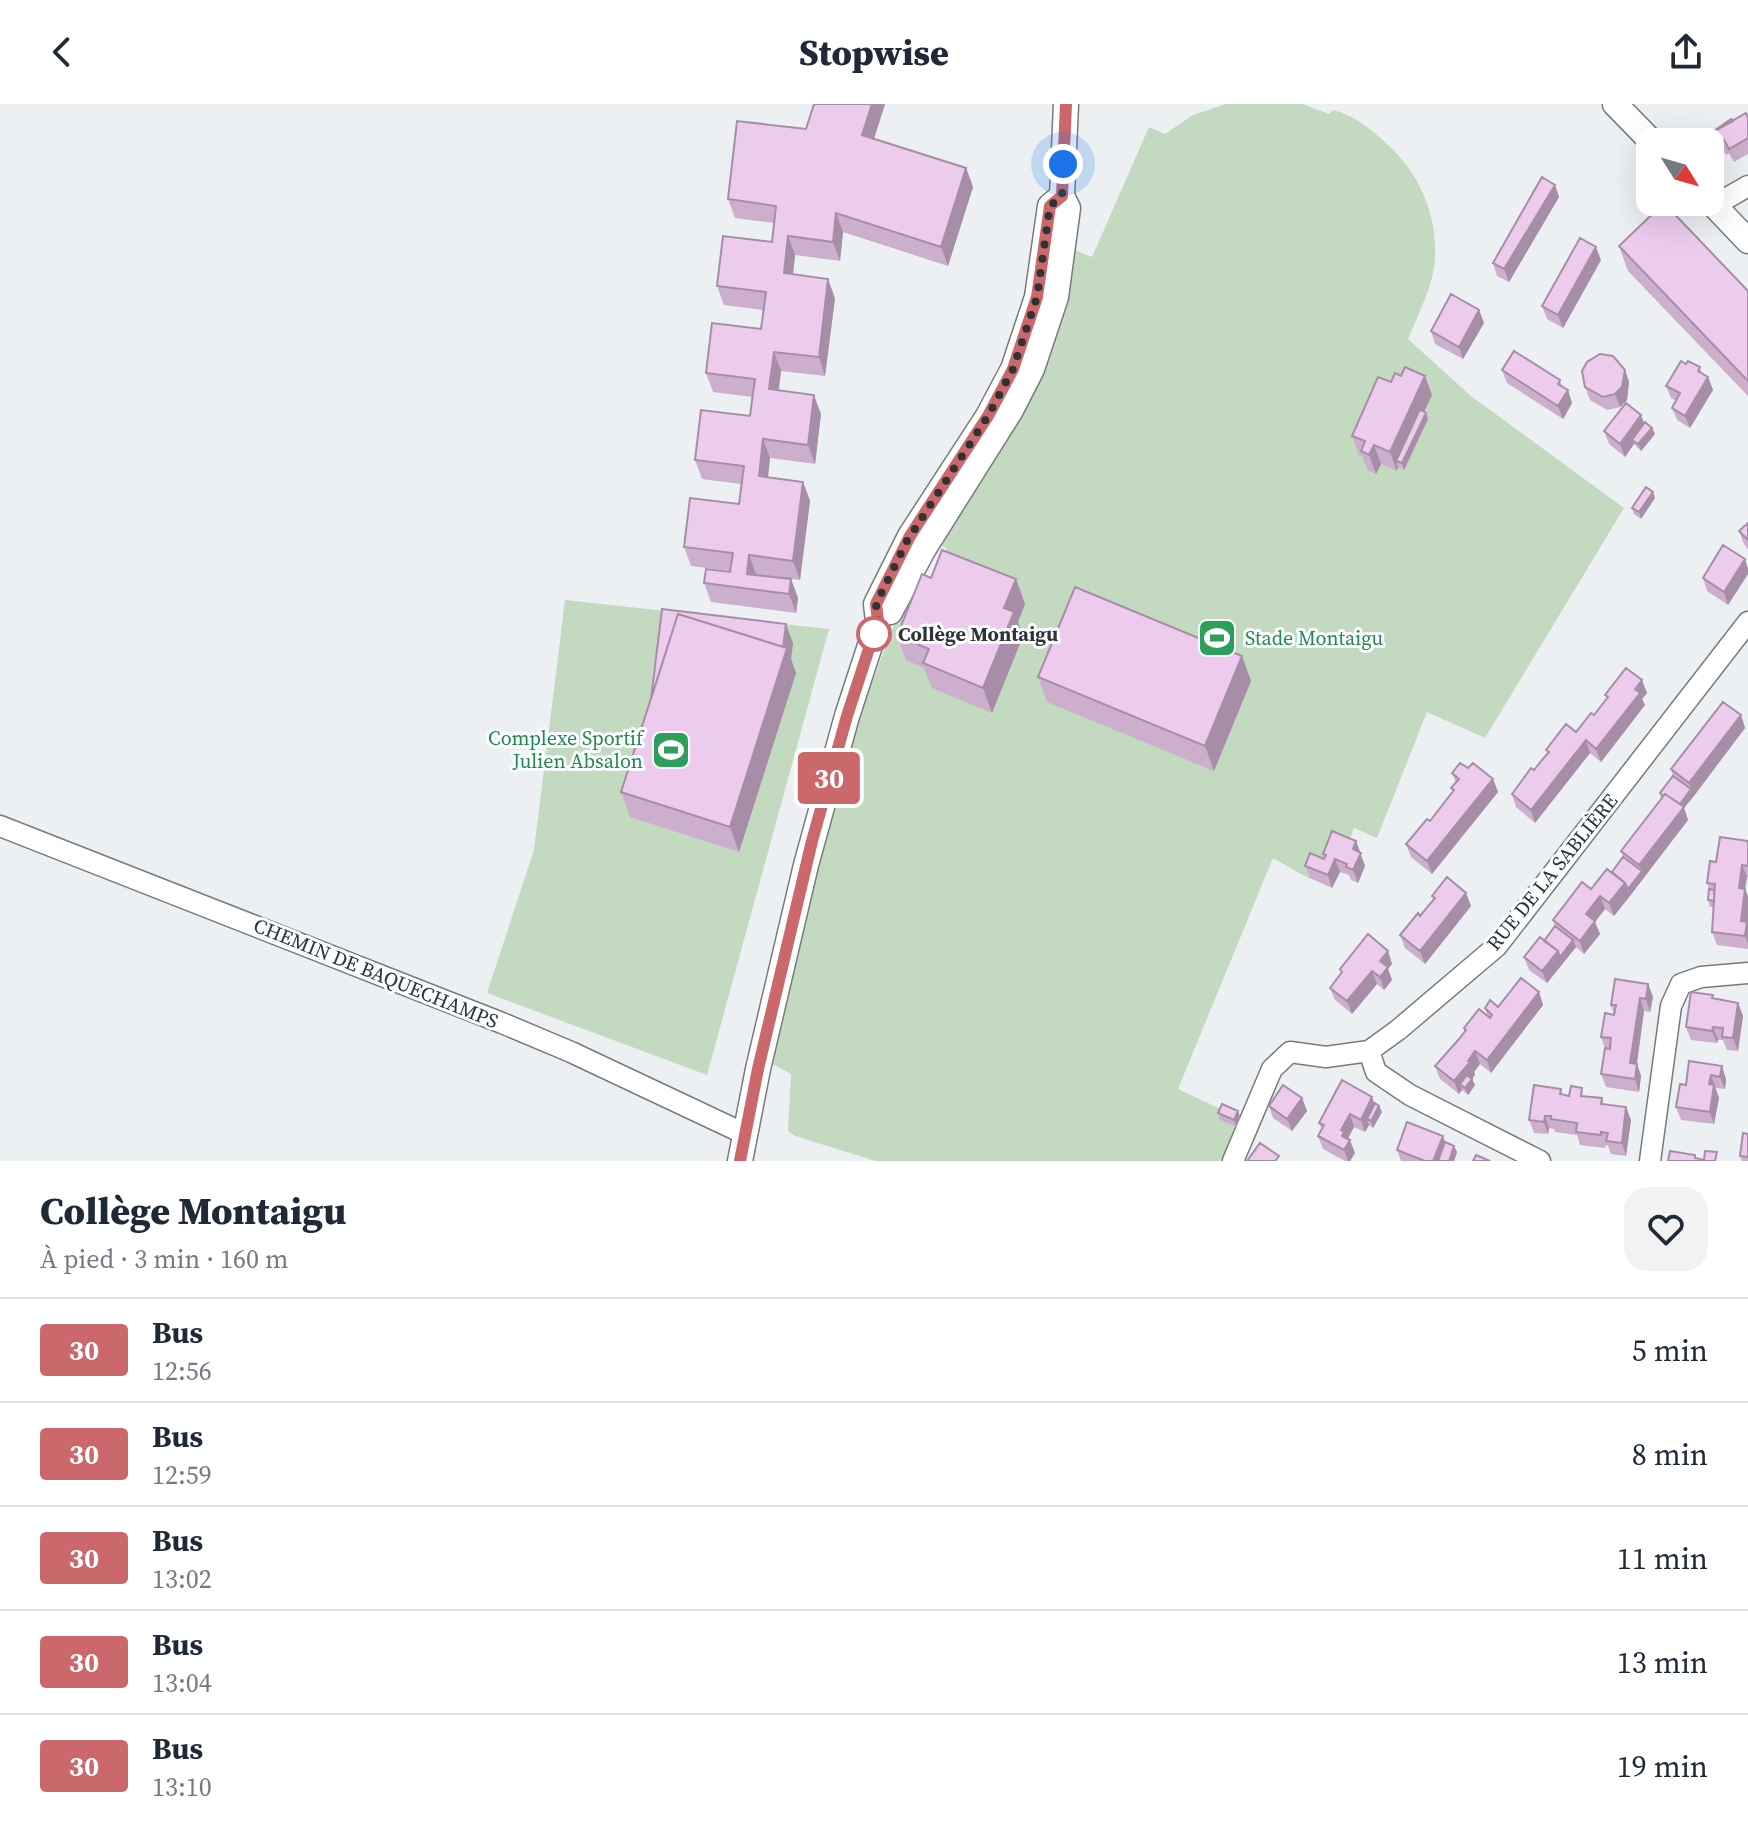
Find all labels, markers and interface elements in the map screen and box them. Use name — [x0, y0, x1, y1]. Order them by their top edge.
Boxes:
text: Stopwise — [799, 28, 949, 77]
icon: back — [40, 30, 84, 74]
icon: share — [1664, 30, 1708, 74]
north arrow — [1636, 128, 1724, 216]
map controls — [1636, 128, 1724, 216]
your location — [1043, 144, 1083, 184]
marker: Collège Montaigu — [857, 617, 891, 651]
sports icon: Stade Montaigu — [1196, 617, 1238, 659]
place label: Collège Montaigu — [898, 620, 1058, 648]
place label: Stade Montaigu — [1245, 624, 1383, 652]
place label: Complexe Sportif Julien Absalon — [488, 724, 645, 775]
sports icon: Complexe Sportif Julien Absalon — [650, 729, 692, 771]
line badge: 30 — [793, 752, 865, 804]
text: 30 — [814, 759, 844, 797]
street label: RUE DE LA SABLIÈRE — [1480, 788, 1624, 956]
street label: CHEMIN DE BAQUECHAMPS — [249, 911, 503, 1035]
text: Collège Montaigu — [40, 1185, 346, 1237]
button: heart — [1624, 1187, 1708, 1271]
text: À pied · 3 min · 160 m — [40, 1241, 289, 1277]
text: Bus — [152, 1312, 203, 1353]
text: 5 min — [1632, 1330, 1708, 1371]
text: 30 — [69, 1331, 99, 1369]
text: 12:56 — [152, 1353, 212, 1389]
text: Bus — [152, 1416, 203, 1457]
text: 8 min — [1632, 1434, 1708, 1475]
text: 30 — [69, 1435, 99, 1473]
text: 12:59 — [152, 1457, 212, 1493]
text: Bus — [152, 1520, 203, 1561]
text: 11 min — [1617, 1538, 1708, 1579]
text: 30 — [69, 1539, 99, 1577]
text: 13:02 — [152, 1561, 212, 1597]
text: Bus — [152, 1624, 203, 1665]
text: 13 min — [1617, 1642, 1708, 1683]
text: 30 — [69, 1643, 99, 1681]
text: 13:04 — [152, 1665, 212, 1701]
text: Bus — [152, 1728, 203, 1769]
text: 19 min — [1617, 1746, 1708, 1787]
text: 30 — [69, 1747, 99, 1785]
text: 13:10 — [152, 1769, 212, 1805]

